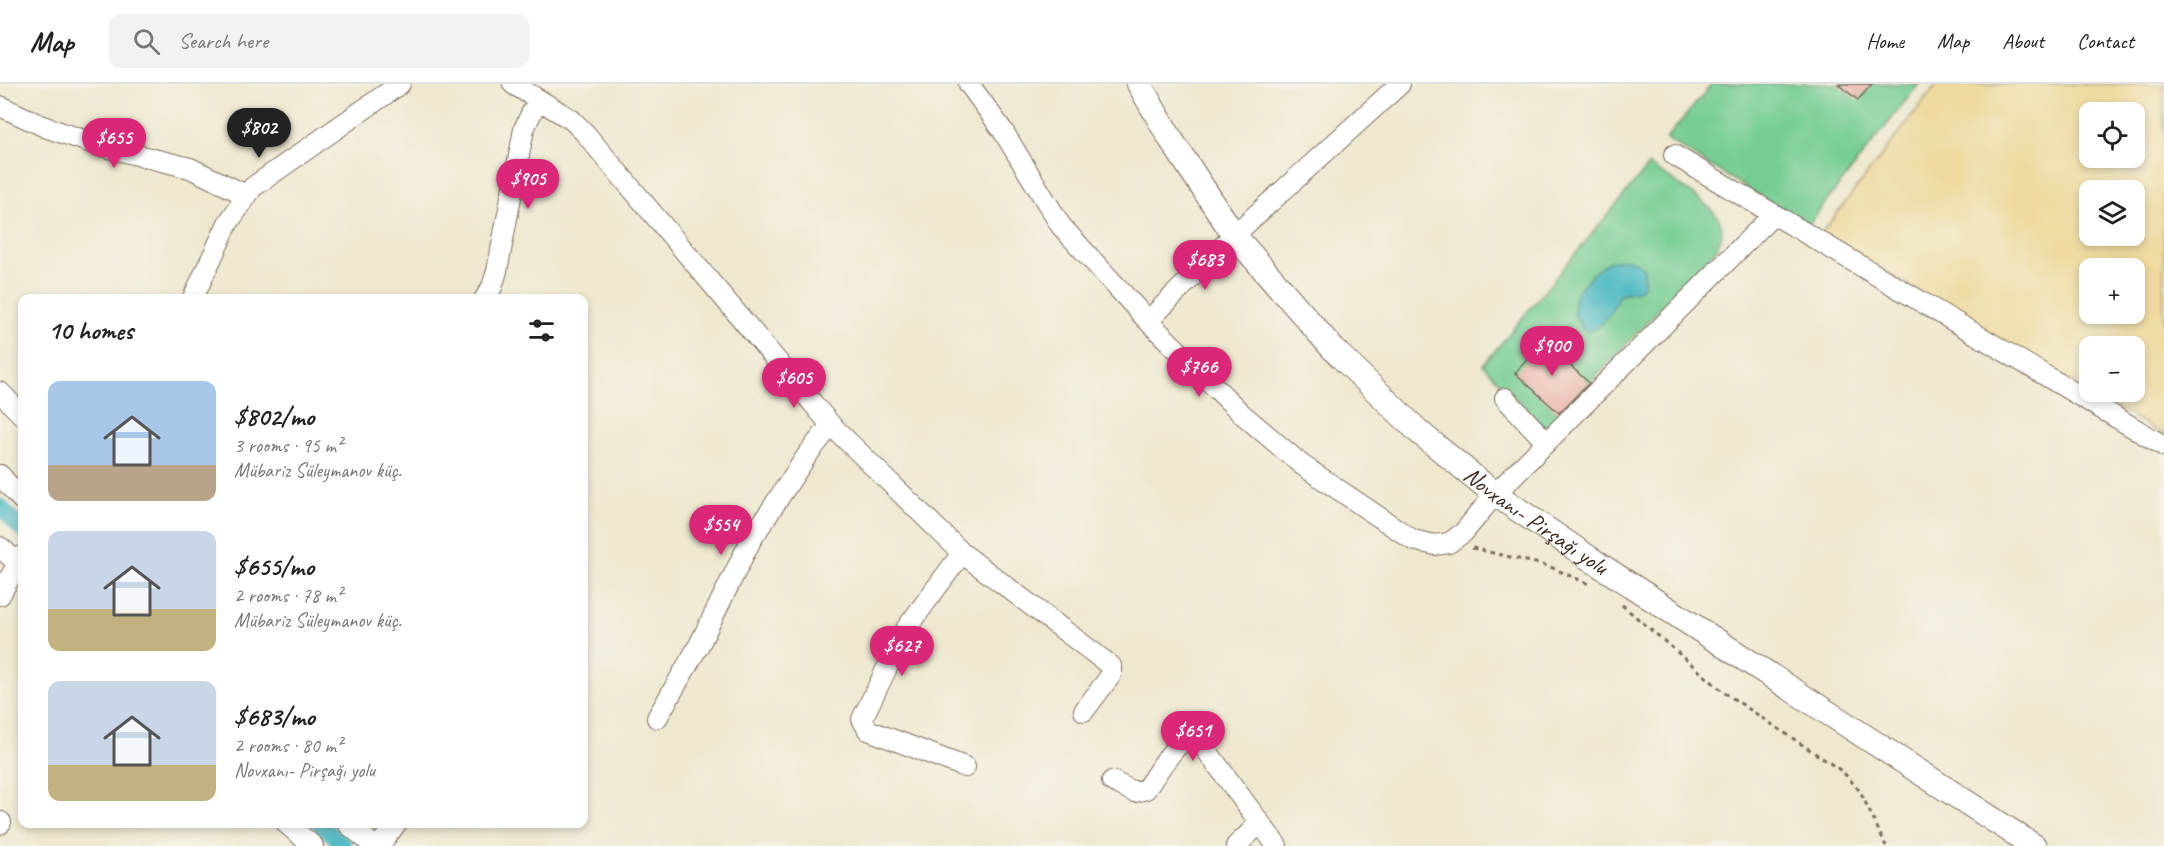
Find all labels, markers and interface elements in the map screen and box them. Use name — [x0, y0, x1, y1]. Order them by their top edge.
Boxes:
search box — [109, 14, 529, 68]
text: Map — [30, 24, 73, 59]
icon: search — [130, 25, 163, 58]
text: Search here — [178, 27, 268, 55]
text: Home — [1866, 28, 1904, 54]
text: Map — [1937, 28, 1969, 54]
text: About — [2002, 28, 2044, 54]
text: Contact — [2077, 28, 2134, 54]
map controls — [2079, 102, 2145, 402]
button: locate — [2079, 102, 2145, 168]
pin: $802 — [223, 108, 295, 159]
text: $802 — [241, 115, 277, 140]
pin: $655 — [78, 118, 150, 169]
text: $655 — [96, 125, 132, 150]
pin: $905 — [492, 159, 564, 210]
text: $905 — [510, 166, 546, 191]
button: layers — [2079, 180, 2145, 246]
pin: $683 — [1169, 240, 1241, 291]
text: $683 — [1187, 247, 1223, 272]
button: + — [2079, 258, 2145, 324]
text: 10 homes — [48, 314, 133, 347]
icon: filters — [525, 314, 558, 347]
pin: $900 — [1516, 326, 1588, 377]
text: $900 — [1534, 333, 1570, 358]
button: − — [2079, 336, 2145, 402]
pin: $766 — [1163, 347, 1235, 398]
text: $766 — [1181, 354, 1217, 379]
pin: $605 — [758, 358, 830, 409]
text: $605 — [776, 365, 812, 390]
text: $802/mo — [234, 400, 314, 433]
icon: home — [96, 405, 168, 477]
text: 3 rooms · 95 m² — [234, 433, 342, 458]
text: Mübariz Süleymanov küç. — [234, 458, 401, 483]
street label: Novxanı- Pirşağı yolu — [1458, 460, 1616, 583]
pin: $554 — [685, 505, 757, 556]
text: $554 — [703, 512, 739, 537]
text: $655/mo — [234, 550, 314, 583]
icon: home — [96, 555, 168, 627]
text: 2 rooms · 78 m² — [234, 583, 342, 608]
text: Mübariz Süleymanov küç. — [234, 608, 401, 633]
pin: $627 — [866, 626, 938, 677]
text: $627 — [884, 633, 920, 658]
text: $683/mo — [234, 700, 315, 733]
icon: home — [96, 705, 168, 777]
pin: $651 — [1157, 711, 1229, 762]
text: $651 — [1175, 718, 1211, 743]
text: 2 rooms · 80 m² — [234, 733, 342, 758]
text: Novxanı- Pirşağı yolu — [234, 758, 375, 783]

